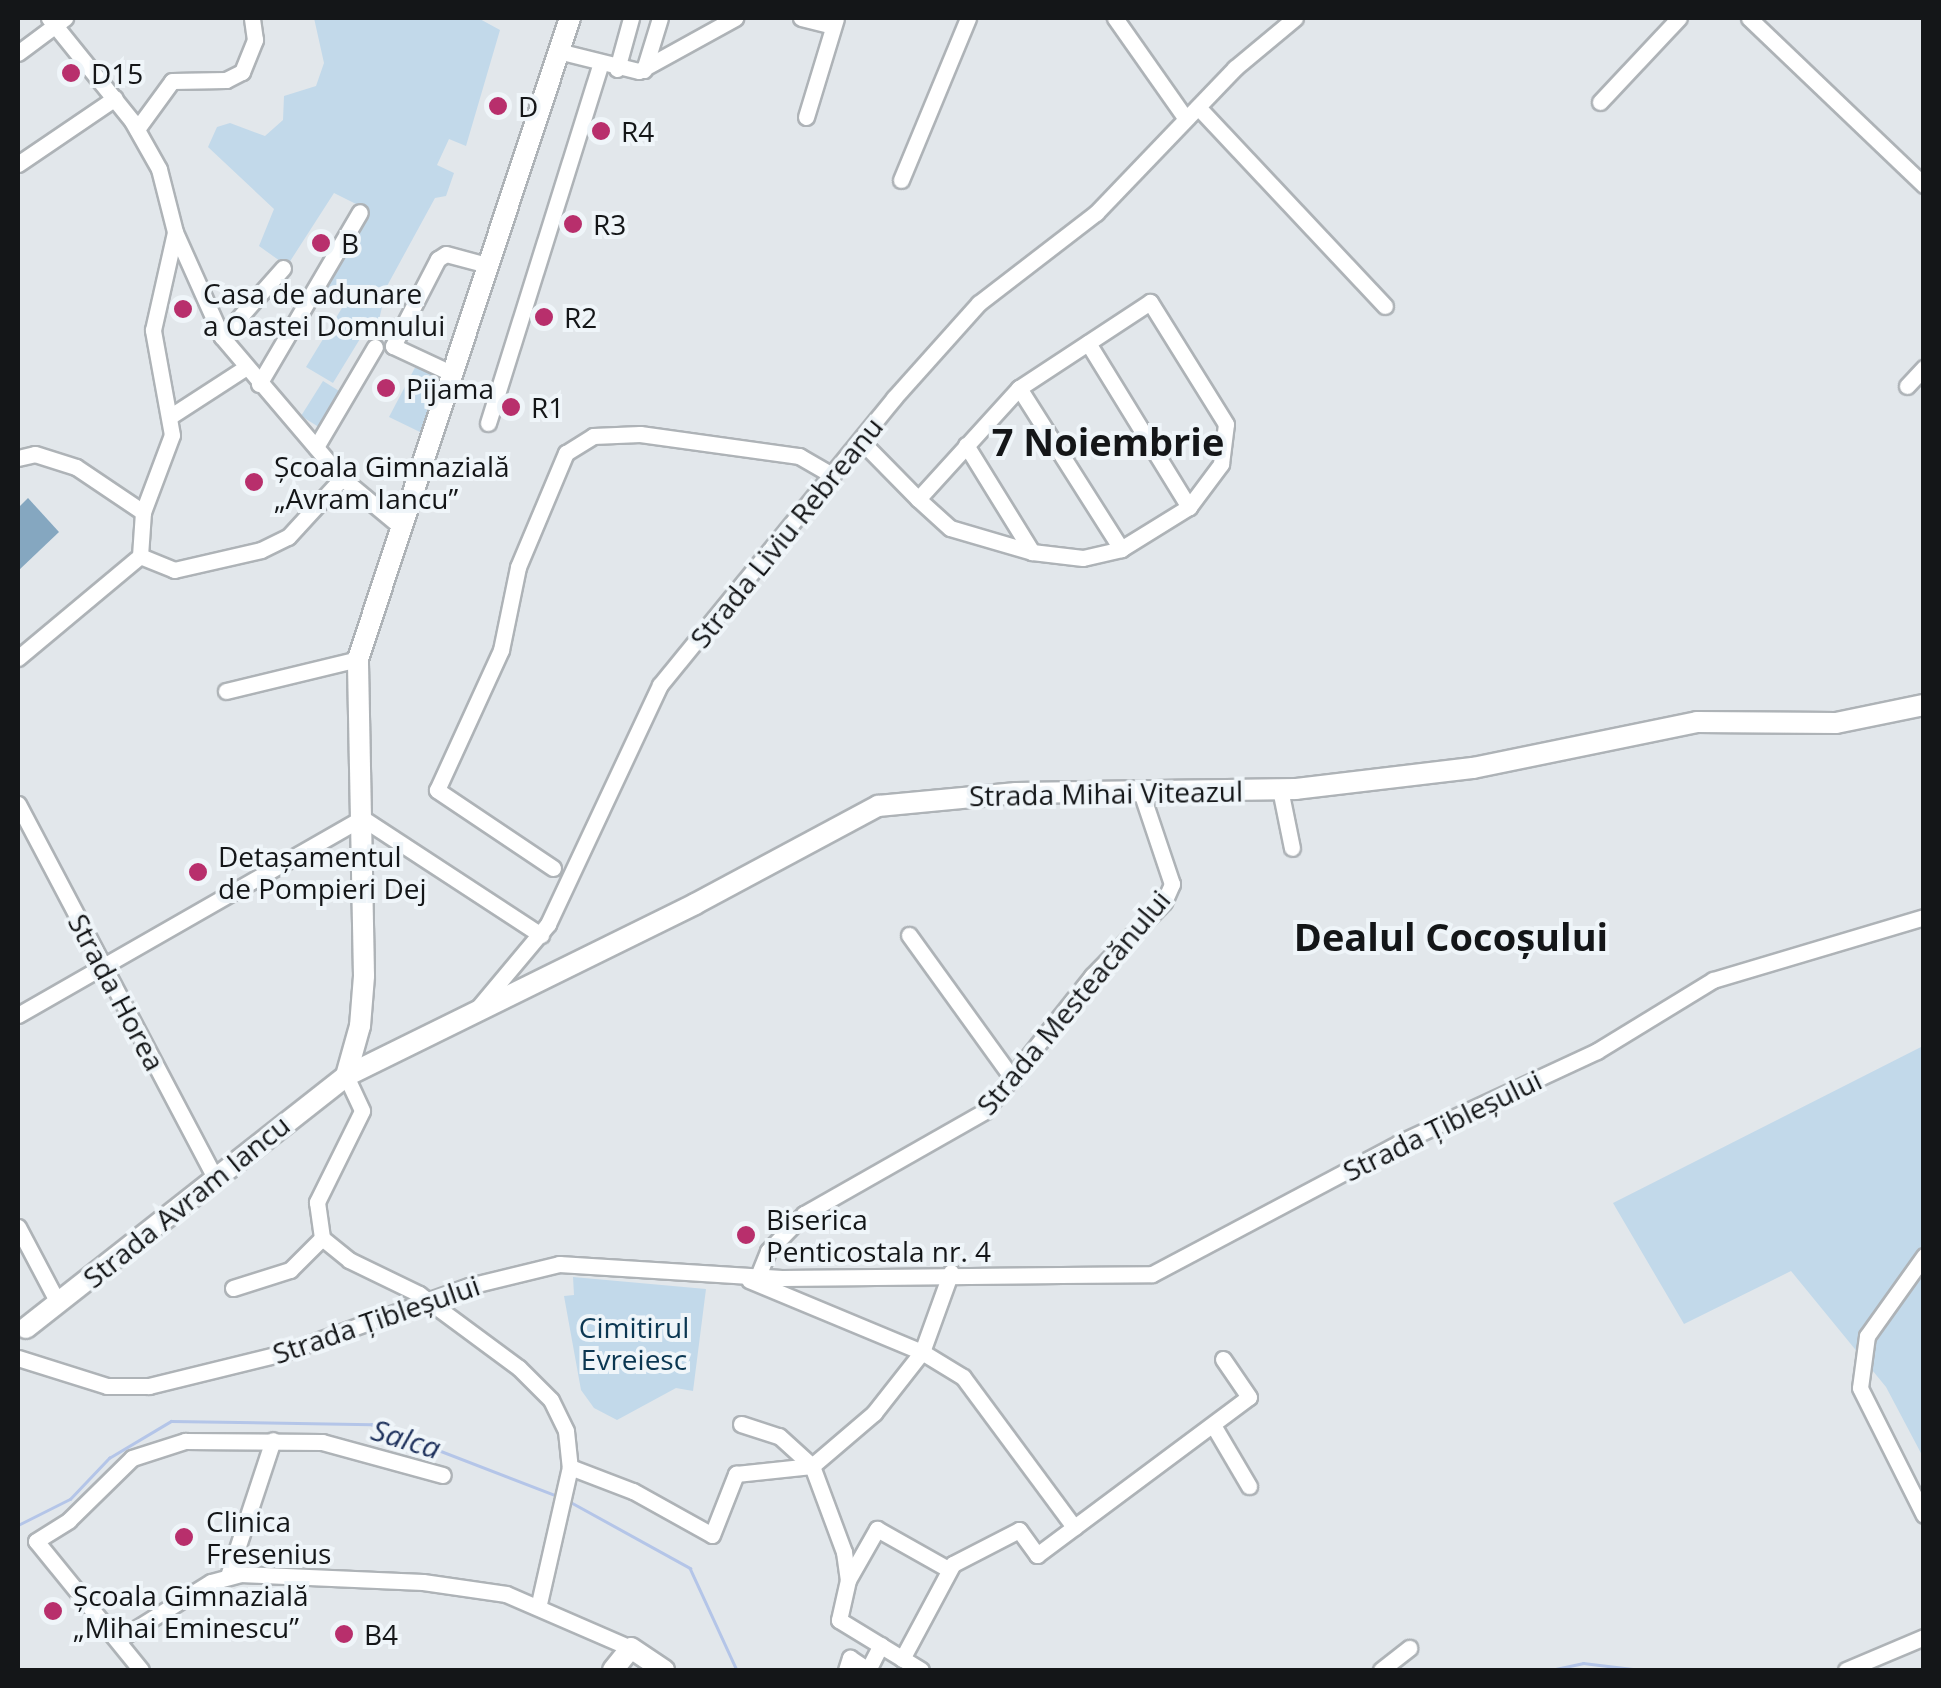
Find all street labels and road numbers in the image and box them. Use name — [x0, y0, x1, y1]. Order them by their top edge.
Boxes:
street label: Strada Liviu Rebreanu — [683, 410, 889, 654]
street label: Strada Mihai Viteazul — [969, 774, 1243, 812]
street label: Strada Mesteacănului — [969, 883, 1177, 1121]
street label: Strada Horea — [62, 908, 172, 1076]
street label: Strada Țibleșului — [1337, 1062, 1547, 1188]
street label: Strada Avram Iancu — [76, 1108, 296, 1294]
street label: Strada Țibleșului — [268, 1268, 484, 1370]

